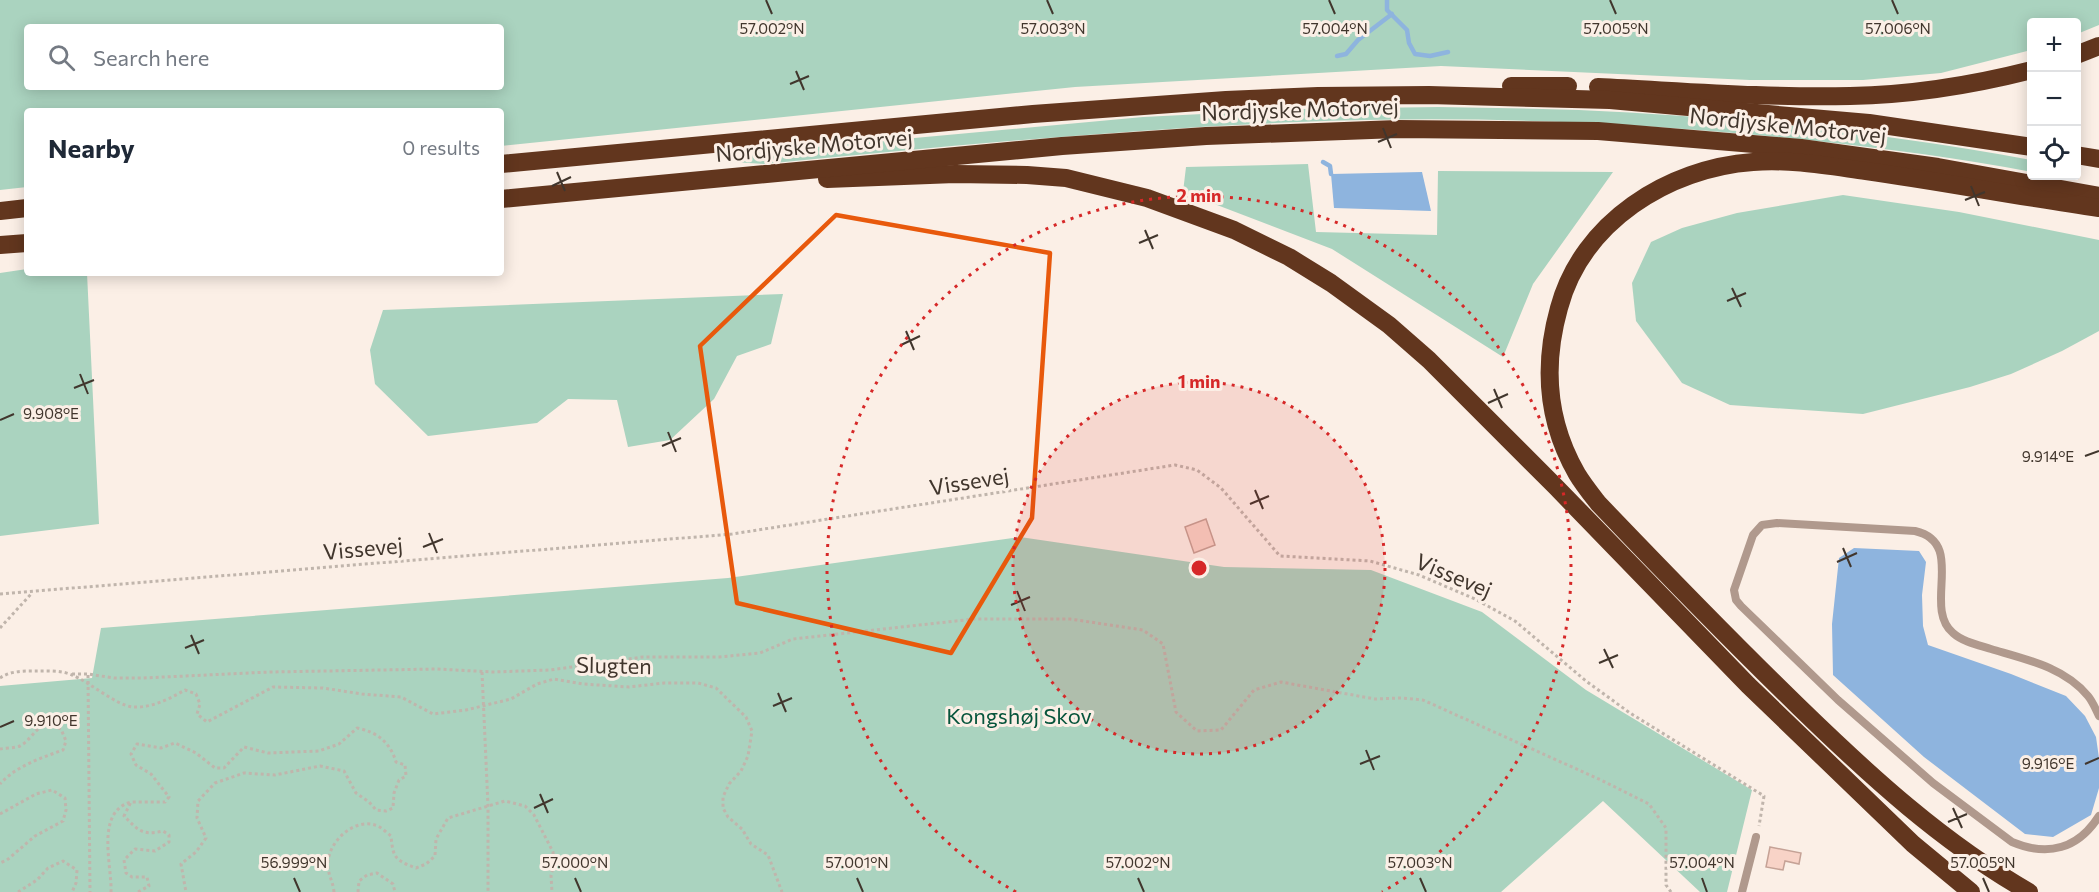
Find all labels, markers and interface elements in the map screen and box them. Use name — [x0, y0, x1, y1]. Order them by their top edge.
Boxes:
map controls — [2027, 18, 2081, 180]
button: + — [2027, 18, 2081, 72]
text: 57.002°N — [739, 19, 805, 37]
text: 57.003°N — [1020, 19, 1086, 37]
text: 57.004°N — [1302, 19, 1368, 37]
text: 57.005°N — [1583, 19, 1649, 37]
text: 57.006°N — [1865, 19, 1931, 37]
search box — [24, 24, 504, 90]
icon: search — [45, 41, 78, 74]
text: Search here — [93, 44, 209, 71]
button: − — [2027, 72, 2081, 126]
street label: Nordjyske Motorvej — [1201, 92, 1399, 126]
street label: Nordjyske Motorvej — [1688, 101, 1888, 149]
street label: Nordjyske Motorvej — [714, 123, 914, 167]
button: locate — [2027, 126, 2081, 180]
text: Nearby — [48, 132, 135, 163]
text: 0 results — [402, 135, 480, 159]
text: 2 min — [1177, 184, 1221, 206]
text: 1 min — [1178, 370, 1220, 392]
text: 9.908°E — [23, 404, 79, 422]
text: 9.914°E — [2022, 447, 2074, 465]
street label: Vissevej — [927, 461, 1011, 501]
street label: Vissevej — [322, 531, 404, 565]
street label: Vissevej — [1412, 547, 1496, 603]
centre of rings — [1189, 558, 1209, 578]
street label: Slugten — [576, 651, 652, 679]
park label: Kongshøj Skov — [946, 702, 1092, 729]
text: 9.910°E — [24, 711, 78, 729]
text: 9.916°E — [2022, 754, 2074, 772]
text: 56.999°N — [261, 853, 327, 871]
text: 57.000°N — [542, 853, 608, 871]
text: 57.001°N — [825, 853, 889, 871]
text: 57.002°N — [1105, 853, 1171, 871]
text: 57.003°N — [1387, 853, 1453, 871]
text: 57.004°N — [1669, 853, 1735, 871]
text: 57.005°N — [1950, 853, 2016, 871]

